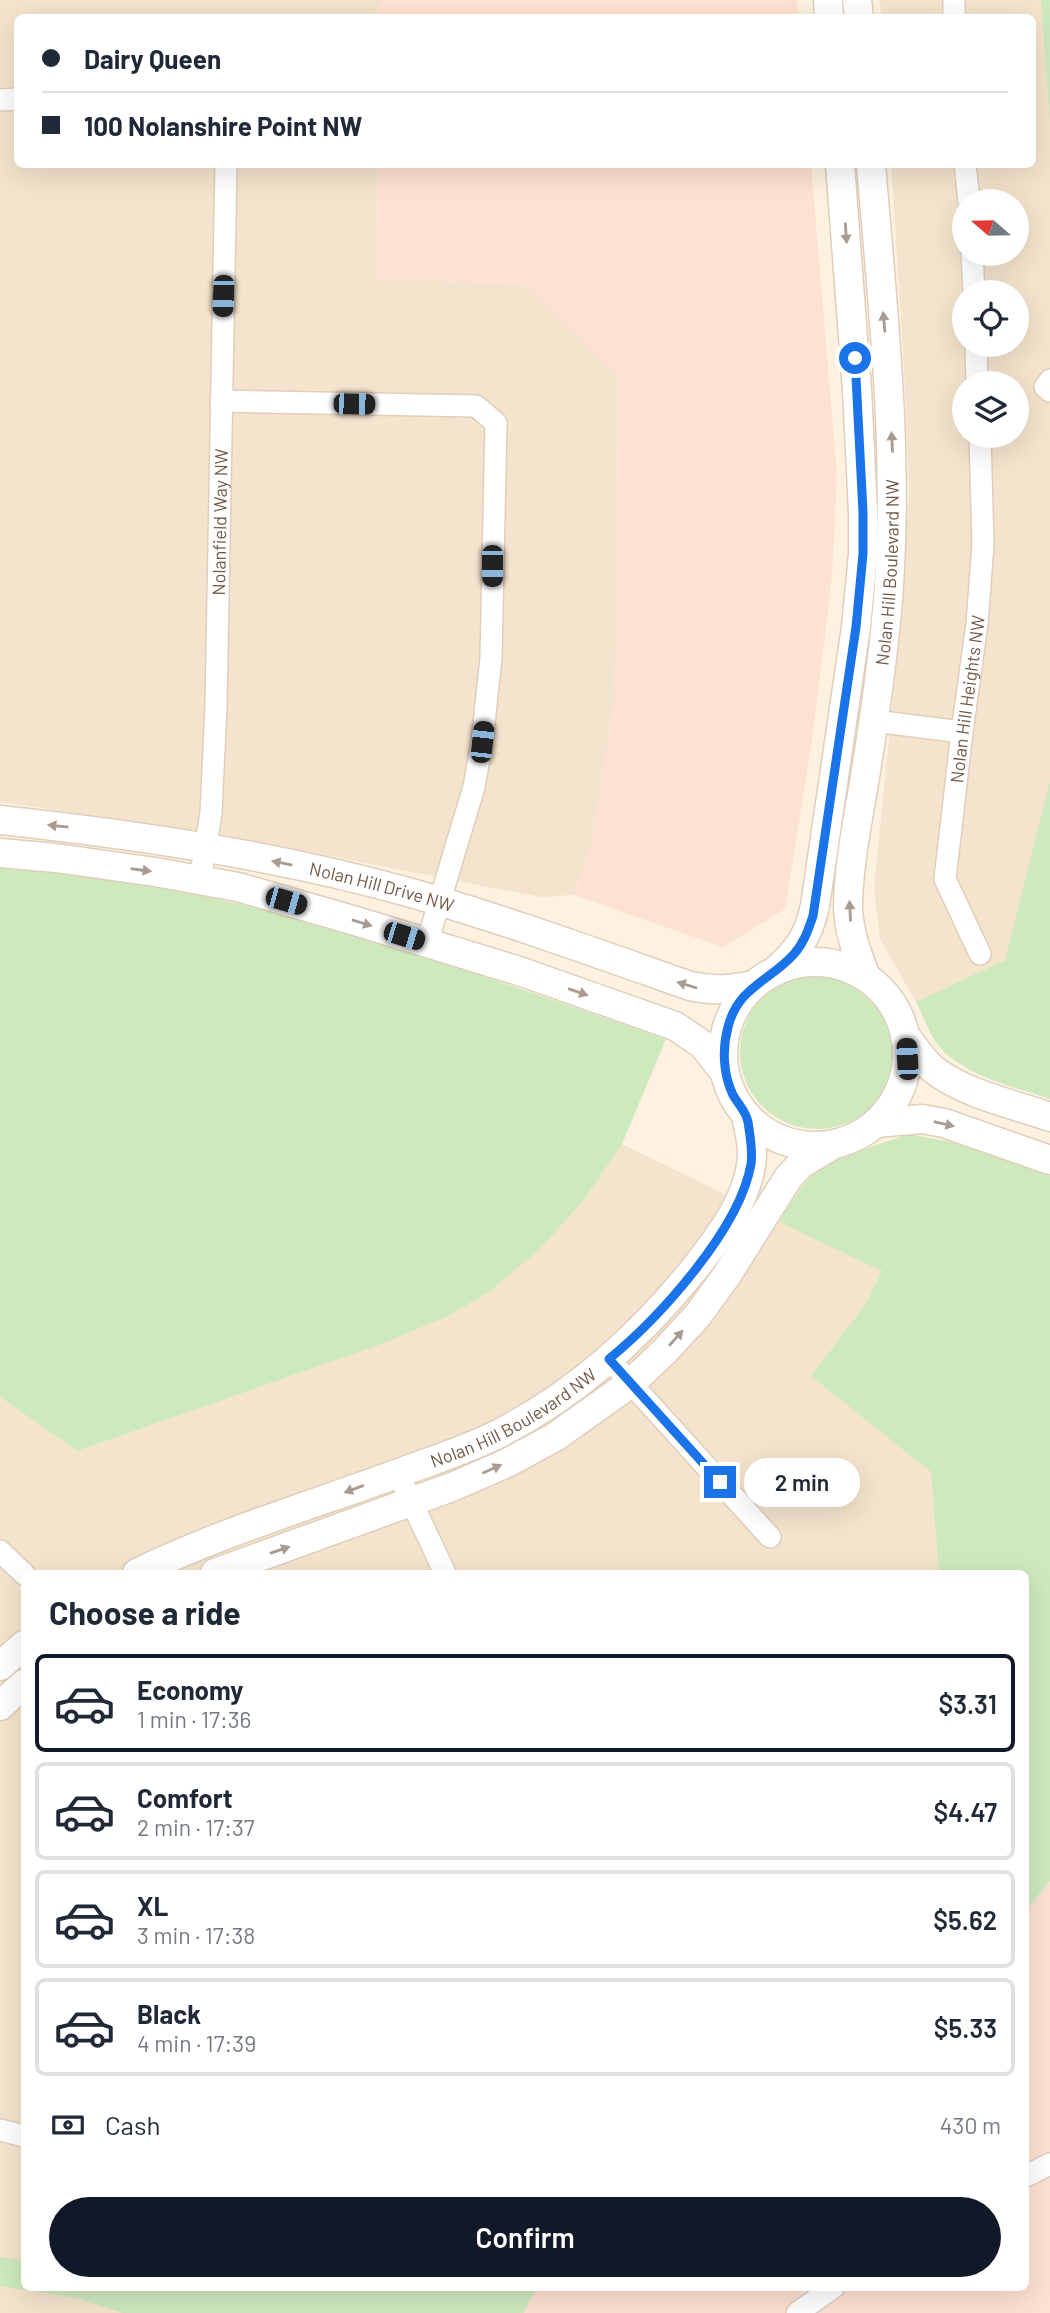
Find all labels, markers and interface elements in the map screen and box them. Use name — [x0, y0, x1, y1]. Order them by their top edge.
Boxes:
text: Dairy Queen — [84, 43, 221, 74]
text: 100 Nolanshire Point NW — [84, 110, 362, 141]
north arrow — [952, 189, 1029, 266]
map controls — [952, 189, 1029, 448]
one-way arrow — [841, 222, 852, 244]
car — [212, 275, 235, 317]
button: locate — [952, 280, 1029, 357]
one-way arrow — [878, 311, 889, 333]
route start — [839, 342, 871, 374]
button: layers — [952, 371, 1029, 448]
car — [333, 393, 376, 415]
one-way arrow — [886, 430, 897, 452]
street label: Nolanfield Way NW — [207, 448, 232, 596]
street label: Nolan Hill Boulevard NW — [870, 479, 903, 667]
car — [482, 545, 503, 587]
street label: Nolan Hill Heights NW — [945, 614, 989, 784]
car — [470, 720, 495, 764]
one-way arrow — [46, 820, 68, 831]
one-way arrow — [271, 857, 293, 868]
street label: Nolan Hill Drive NW — [308, 857, 457, 916]
one-way arrow — [130, 864, 152, 875]
car — [263, 885, 310, 917]
one-way arrow — [844, 900, 855, 922]
one-way arrow — [351, 918, 372, 928]
car — [381, 920, 428, 952]
one-way arrow — [676, 979, 697, 989]
one-way arrow — [568, 987, 589, 998]
car — [896, 1037, 919, 1081]
one-way arrow — [933, 1119, 955, 1130]
one-way arrow — [668, 1329, 684, 1347]
street label: Nolan Hill Boulevard NW — [427, 1363, 600, 1472]
callout: 2 min — [744, 1458, 860, 1506]
one-way arrow — [482, 1463, 502, 1475]
route end — [704, 1466, 736, 1498]
text: 2 min — [775, 1468, 829, 1496]
one-way arrow — [343, 1484, 364, 1495]
one-way arrow — [269, 1544, 290, 1555]
text: Choose a ride — [49, 1593, 241, 1631]
icon: car — [53, 1672, 116, 1735]
text: Economy — [137, 1674, 243, 1705]
text: $3.31 — [938, 1688, 997, 1719]
text: 1 min · 17:36 — [137, 1705, 251, 1733]
icon: car — [53, 1780, 116, 1843]
text: Comfort — [137, 1782, 233, 1813]
text: $4.47 — [934, 1796, 997, 1827]
text: 2 min · 17:37 — [137, 1813, 255, 1841]
icon: car — [53, 1888, 116, 1951]
text: XL — [137, 1890, 168, 1921]
text: $5.62 — [933, 1904, 997, 1935]
text: 3 min · 17:38 — [137, 1921, 255, 1949]
icon: car — [53, 1996, 116, 2059]
text: Black — [137, 1998, 201, 2029]
text: $5.33 — [934, 2012, 997, 2043]
text: 4 min · 17:39 — [137, 2029, 256, 2057]
icon: cash — [49, 2106, 87, 2144]
text: Cash — [105, 2109, 160, 2140]
text: 430 m — [940, 2111, 1001, 2139]
button: Confirm — [49, 2197, 1001, 2277]

